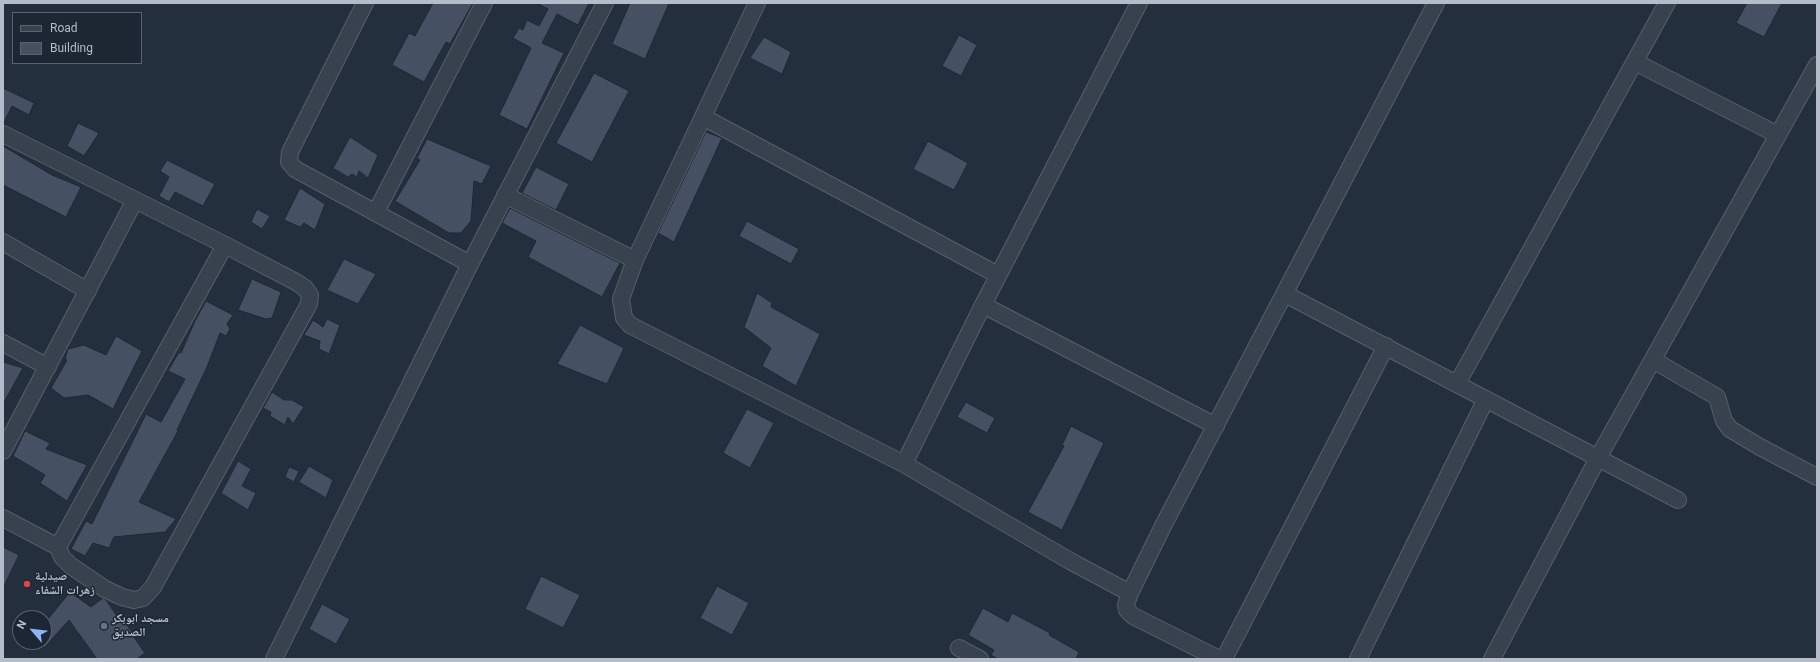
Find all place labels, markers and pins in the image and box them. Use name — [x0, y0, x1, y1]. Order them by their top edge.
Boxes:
place label: صيدلية زهرات الشفاء — [35, 570, 95, 598]
marker: صيدلية زهرات الشفاء — [22, 579, 32, 589]
place label: مسجد ابوبكر الصديق — [112, 612, 169, 640]
marker: مسجد ابوبكر الصديق — [99, 621, 109, 631]

